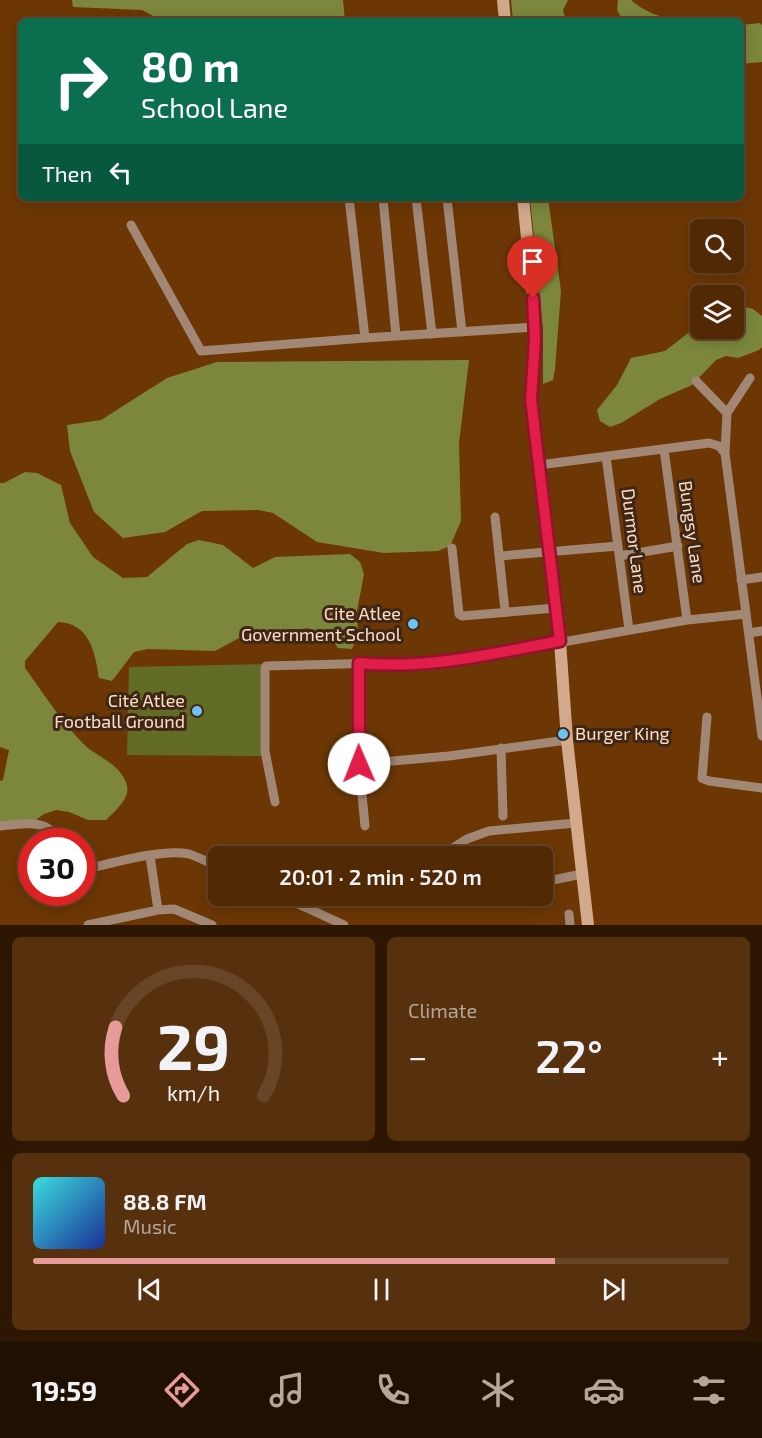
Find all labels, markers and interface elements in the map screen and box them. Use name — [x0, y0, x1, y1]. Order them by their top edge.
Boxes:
text: 80 m — [141, 40, 240, 90]
icon: right — [42, 42, 120, 120]
text: School Lane — [141, 91, 288, 123]
icon: left — [104, 156, 137, 189]
text: Then — [42, 160, 92, 186]
map controls — [690, 219, 744, 339]
button: search — [690, 219, 744, 273]
pin — [507, 236, 558, 298]
icon: arrive — [516, 245, 549, 278]
button: layers — [690, 285, 744, 339]
street label: Bungsy Lane — [675, 479, 711, 585]
street label: Durmor Lane — [618, 487, 652, 595]
place label: Cite Atlee Government School — [241, 602, 402, 645]
marker: Cite Atlee Government School — [406, 617, 420, 631]
place label: Cité Atlee Football Ground — [54, 689, 185, 732]
marker: Cité Atlee Football Ground — [190, 704, 204, 718]
place label: Burger King — [575, 722, 670, 744]
marker: Burger King — [556, 727, 570, 741]
position arrow — [327, 732, 391, 796]
speed limit sign: 30 — [18, 828, 96, 906]
text: 20:01 · 2 min · 520 m — [279, 863, 482, 889]
text: Climate — [408, 998, 477, 1022]
text: 29 — [157, 1008, 230, 1083]
text: 22° — [535, 1028, 603, 1082]
text: − — [408, 1036, 427, 1076]
text: + — [711, 1036, 729, 1076]
text: km/h — [167, 1080, 220, 1105]
text: 88.8 FM — [123, 1188, 207, 1214]
text: Music — [123, 1214, 177, 1238]
icon: previous — [133, 1273, 166, 1306]
icon: pause — [365, 1273, 398, 1306]
icon: next — [597, 1273, 630, 1306]
icon: directions — [161, 1369, 203, 1411]
icon: music — [266, 1369, 308, 1411]
icon: phone — [372, 1369, 414, 1411]
icon: climate — [477, 1369, 519, 1411]
icon: car — [583, 1369, 625, 1411]
icon: filters — [688, 1369, 730, 1411]
text: 19:59 — [32, 1374, 97, 1406]

